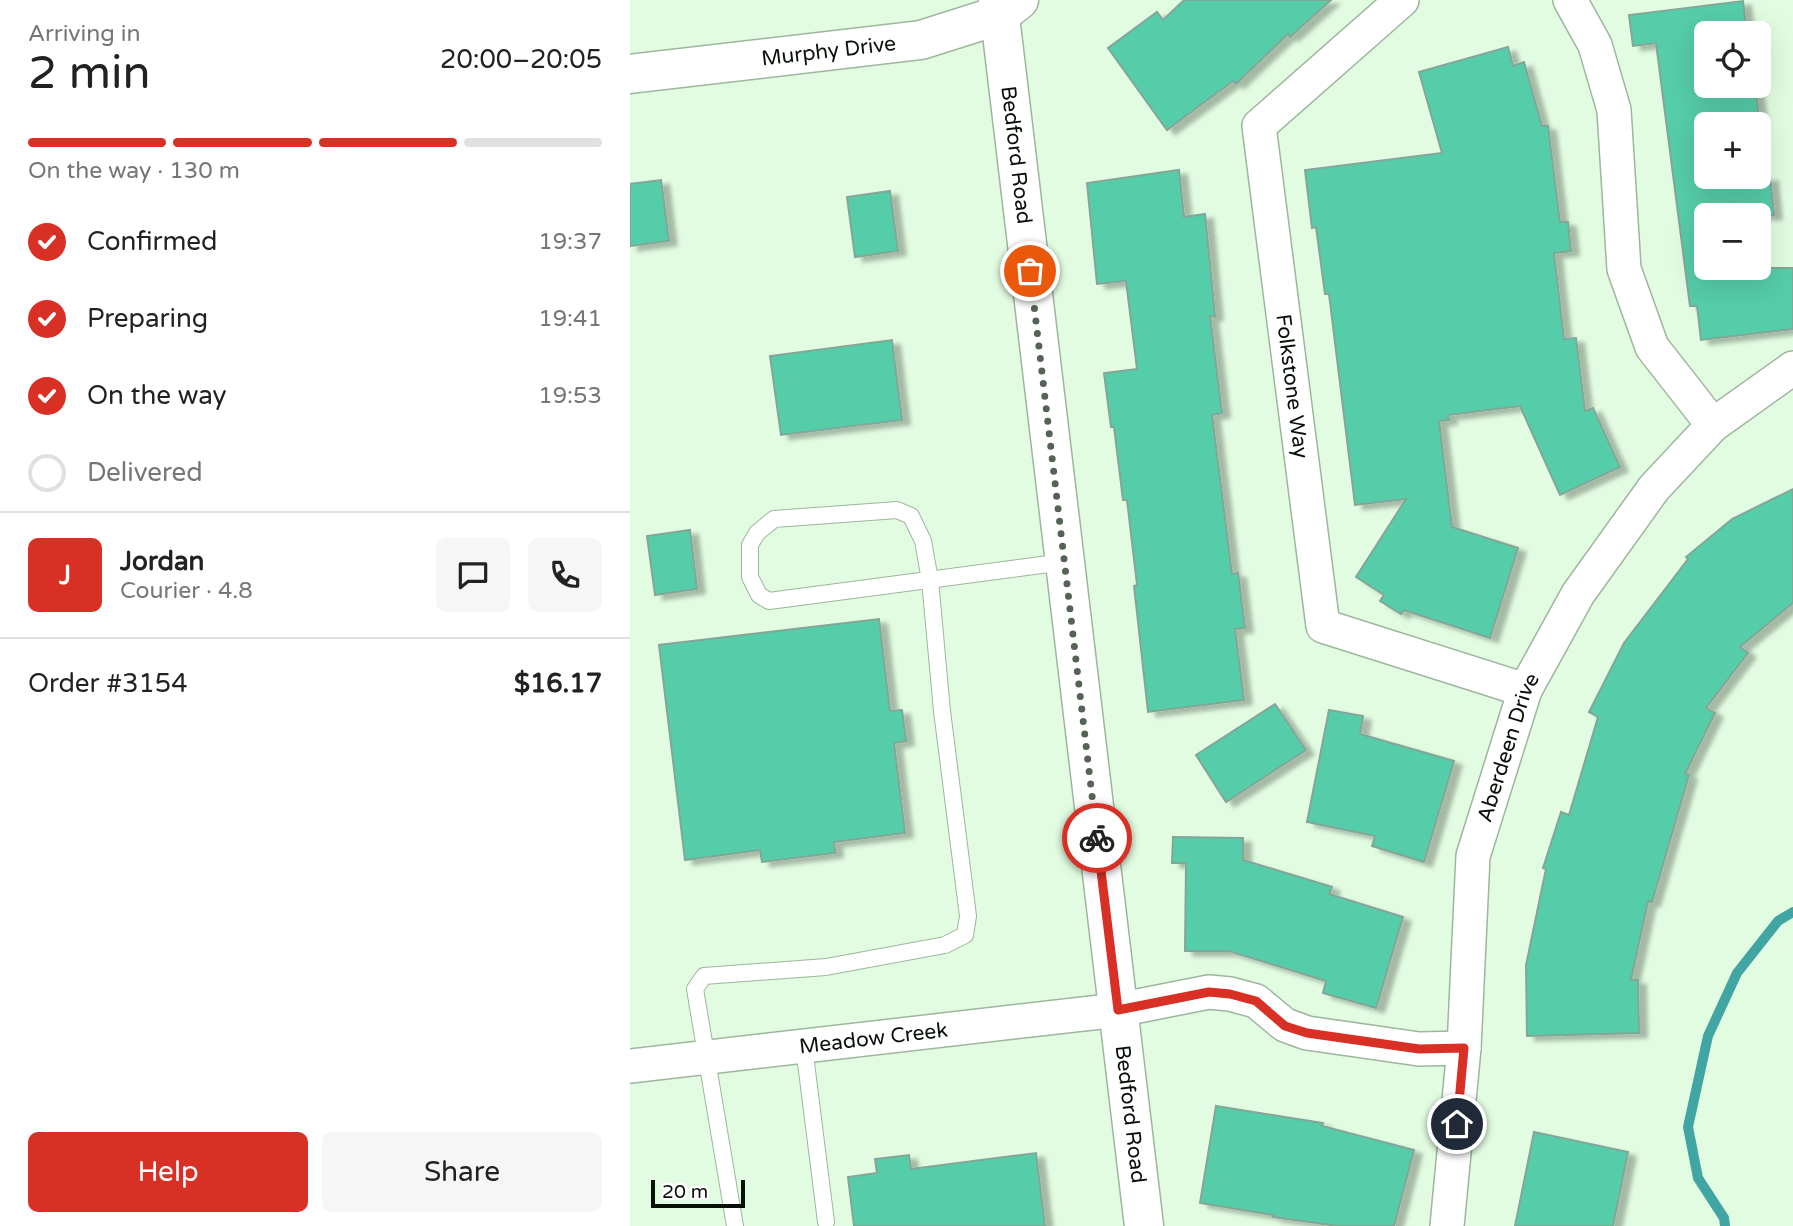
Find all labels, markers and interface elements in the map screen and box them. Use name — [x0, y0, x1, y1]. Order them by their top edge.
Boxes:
text: Arriving in — [28, 20, 141, 48]
map controls — [1694, 21, 1771, 280]
button: locate — [1694, 21, 1771, 98]
street label: Murphy Drive — [760, 31, 897, 71]
text: 20:00–20:05 — [440, 44, 602, 75]
text: 2 min — [28, 46, 151, 101]
street label: Bedford Road — [996, 84, 1037, 225]
button: + — [1694, 112, 1771, 189]
text: On the way · 130 m — [28, 157, 240, 185]
button: − — [1694, 203, 1771, 280]
icon: check — [28, 223, 66, 261]
text: Confirmed — [87, 226, 217, 257]
text: 19:37 — [538, 228, 602, 256]
pin — [1000, 241, 1060, 301]
icon: bag — [1011, 252, 1049, 290]
icon: check — [28, 300, 66, 338]
text: Preparing — [87, 303, 208, 334]
text: 19:41 — [538, 305, 602, 333]
street label: Folkstone Way — [1271, 313, 1314, 460]
icon: check — [28, 377, 66, 415]
text: On the way — [87, 380, 227, 411]
text: 19:53 — [538, 382, 602, 410]
text: Delivered — [87, 457, 203, 488]
button: chat — [436, 538, 510, 612]
button: phone — [528, 538, 602, 612]
text: Jordan — [120, 546, 204, 577]
text: J — [59, 560, 71, 591]
text: Courier · 4.8 — [120, 577, 253, 605]
text: Order #3154 — [28, 668, 188, 699]
text: $16.17 — [514, 668, 602, 699]
street label: Aberdeen Drive — [1472, 668, 1545, 825]
courier — [1062, 803, 1132, 873]
icon: bike — [1078, 819, 1116, 857]
street label: Meadow Creek — [798, 1017, 949, 1059]
street label: Bedford Road — [1110, 1044, 1151, 1185]
pin — [1427, 1094, 1487, 1154]
icon: home — [1438, 1105, 1476, 1143]
button: Help — [28, 1132, 308, 1212]
button: Share — [322, 1132, 602, 1212]
scale bar — [651, 1177, 746, 1209]
text: 20 m — [662, 1181, 708, 1203]

